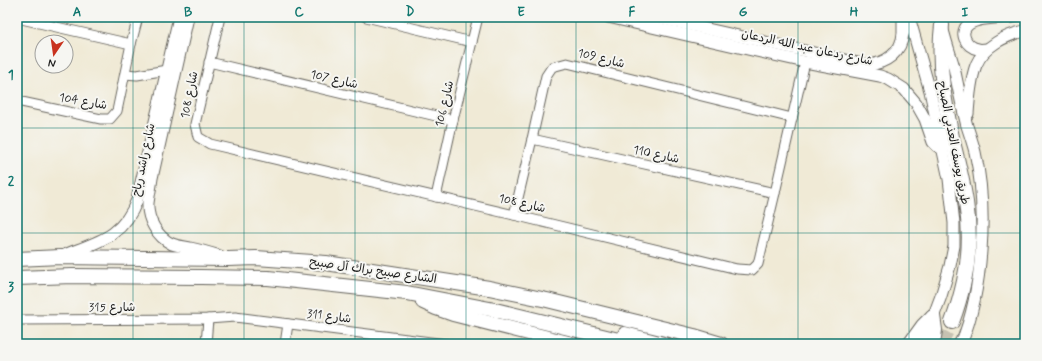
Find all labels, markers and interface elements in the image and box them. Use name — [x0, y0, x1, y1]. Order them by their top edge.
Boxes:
text: A — [73, 4, 81, 21]
text: B — [184, 4, 193, 21]
text: C — [294, 4, 304, 21]
text: D — [406, 4, 415, 21]
text: E — [517, 4, 525, 21]
text: F — [629, 4, 636, 21]
text: G — [739, 4, 748, 21]
text: H — [850, 4, 859, 21]
text: I — [962, 4, 969, 21]
street label: شارع ردعان عبد الله الردعان — [740, 26, 874, 70]
north arrow — [34, 34, 74, 74]
street label: شارع 109 — [576, 45, 626, 73]
text: N — [47, 55, 57, 70]
text: 1 — [8, 67, 14, 84]
street label: شارع 107 — [309, 67, 359, 93]
street label: شارع 108 — [178, 70, 202, 120]
street label: شارع 106 — [432, 79, 458, 129]
street label: طريق يوسف العذبي الصباح — [931, 80, 973, 207]
street label: شارع 104 — [58, 90, 108, 114]
street label: شارع راشد رباح — [128, 122, 160, 198]
street label: شارع 110 — [631, 142, 681, 168]
text: 2 — [8, 173, 15, 190]
street label: شارع 108 — [497, 191, 547, 217]
street label: الشارع صبيح براك آل صبيح — [308, 254, 438, 288]
text: 3 — [8, 279, 14, 296]
street label: شارع 315 — [89, 300, 135, 316]
street label: شارع 311 — [306, 306, 352, 328]

